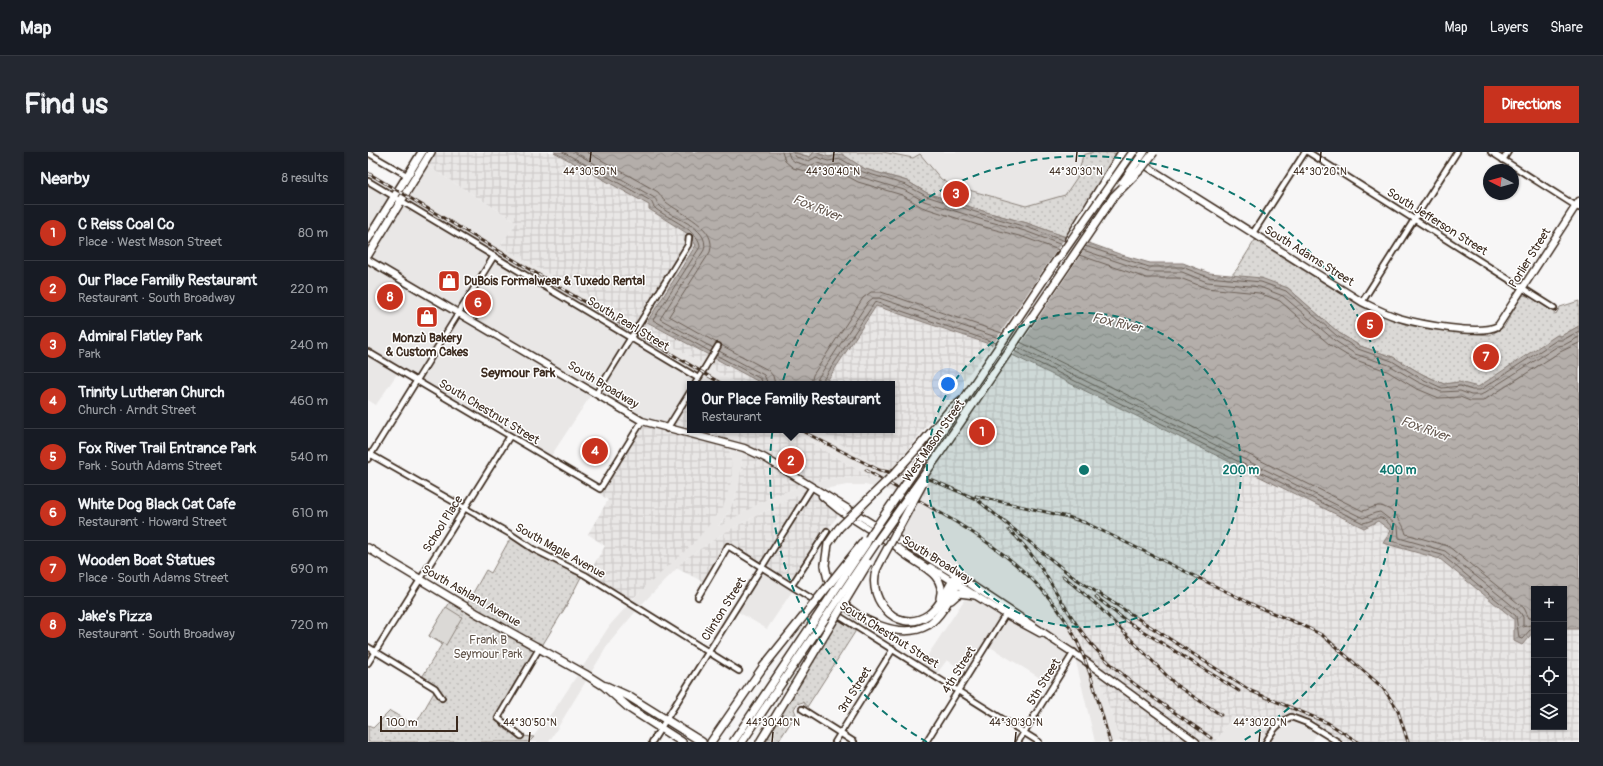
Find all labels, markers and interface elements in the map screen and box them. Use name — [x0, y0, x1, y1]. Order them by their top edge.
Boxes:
text: Map — [20, 16, 51, 40]
text: Map — [1445, 19, 1468, 36]
text: Layers — [1490, 19, 1528, 36]
text: Share — [1550, 19, 1583, 36]
button: Directions — [1484, 86, 1579, 123]
text: Find us — [24, 87, 108, 122]
north arrow — [1483, 164, 1519, 200]
text: 44°30'50"N — [563, 166, 617, 178]
text: 44°30'40"N — [806, 166, 860, 178]
text: 44°30'30"N — [1049, 166, 1103, 178]
text: 44°30'20"N — [1293, 166, 1347, 178]
text: Nearby — [40, 168, 89, 189]
text: 8 results — [282, 170, 328, 186]
pin: 3 — [943, 179, 969, 209]
street label: South Jefferson Street — [1384, 185, 1490, 259]
water label: Fox River — [791, 191, 846, 226]
text: C Reiss Coal Co — [78, 215, 174, 234]
street label: South Adams Street — [1261, 222, 1357, 290]
text: 1 — [50, 225, 56, 241]
text: 80 m — [298, 225, 328, 241]
street label: Porlier Street — [1506, 225, 1554, 291]
text: Place · West Mason Street — [78, 234, 222, 250]
shop icon: DuBois Formalwear & Tuxedo Rental — [436, 268, 462, 294]
text: Our Place Familiy Restaurant — [78, 271, 257, 290]
place label: DuBois Formalwear & Tuxedo Rental — [464, 274, 645, 289]
text: 2 — [49, 281, 57, 297]
text: 220 m — [290, 281, 328, 297]
pin: 8 — [377, 282, 403, 312]
pin: 6 — [465, 288, 491, 318]
text: Restaurant · South Broadway — [78, 290, 235, 306]
street label: South Pearl Street — [584, 294, 672, 354]
shop icon: Monzù Bakery & Custom Cakes — [414, 304, 440, 330]
water label: Fox River — [1091, 310, 1146, 337]
pin: 5 — [1357, 310, 1383, 340]
text: Admiral Flatley Park — [78, 327, 202, 346]
place label: Monzù Bakery & Custom Cakes — [386, 331, 469, 360]
text: 3 — [49, 337, 57, 353]
text: 240 m — [290, 337, 328, 353]
pin: 7 — [1473, 342, 1499, 372]
text: Park — [78, 346, 101, 362]
street label: South Broadway — [565, 358, 641, 412]
district label: Seymour Park — [481, 365, 556, 381]
your location — [938, 374, 958, 394]
street label: South Chestnut Street — [436, 376, 542, 448]
popup — [687, 381, 895, 433]
text: Trinity Lutheran Church — [78, 383, 225, 402]
text: Our Place Familiy Restaurant — [701, 390, 881, 409]
text: 4 — [49, 393, 57, 409]
text: 460 m — [290, 393, 328, 409]
street label: West Mason Street — [900, 397, 968, 485]
text: Church · Arndt Street — [78, 402, 196, 418]
text: Restaurant — [701, 409, 762, 425]
water label: Fox River — [1399, 413, 1454, 446]
pin: 1 — [969, 417, 995, 447]
pin: 4 — [582, 436, 608, 466]
text: Fox River Trail Entrance Park — [78, 439, 256, 458]
pin: 2 — [778, 446, 804, 476]
text: 5 — [49, 449, 57, 465]
text: 540 m — [290, 449, 328, 465]
text: Park · South Adams Street — [78, 458, 222, 474]
centre of rings — [1077, 463, 1091, 477]
text: 200 m — [1223, 463, 1260, 478]
text: 400 m — [1379, 463, 1417, 478]
street label: School Place — [420, 493, 466, 555]
text: White Dog Black Cat Cafe — [78, 495, 236, 514]
text: 6 — [49, 505, 57, 521]
text: 610 m — [292, 505, 328, 521]
text: Restaurant · Howard Street — [78, 514, 227, 530]
street label: South Maple Avenue — [512, 520, 608, 582]
street label: South Broadway — [899, 532, 975, 588]
text: Wooden Boat Statues — [78, 551, 215, 570]
text: 7 — [50, 561, 56, 577]
text: 690 m — [290, 561, 328, 577]
street label: South Ashland Avenue — [419, 562, 523, 630]
text: Place · South Adams Street — [78, 570, 229, 586]
street label: Clinton Street — [699, 574, 750, 644]
map controls — [1531, 586, 1567, 730]
button: + — [1531, 586, 1567, 622]
street label: South Chestnut Street — [836, 598, 942, 672]
text: Jake's Pizza — [78, 607, 152, 626]
text: 8 — [50, 617, 56, 633]
text: 720 m — [291, 617, 328, 633]
button: − — [1531, 622, 1567, 658]
text: Restaurant · South Broadway — [78, 626, 235, 642]
park label: Frank B Seymour Park — [453, 633, 523, 662]
street label: 4th Street — [939, 644, 979, 696]
street label: 5th Street — [1024, 656, 1064, 708]
button: locate — [1531, 658, 1567, 694]
street label: 3rd Street — [835, 664, 875, 716]
button: layers — [1531, 694, 1567, 730]
scale bar — [380, 714, 458, 733]
text: 100 m — [386, 716, 417, 729]
text: 44°30'50"N — [503, 717, 557, 729]
text: 44°30'40"N — [746, 717, 800, 729]
text: 44°30'30"N — [989, 717, 1043, 729]
text: 44°30'20"N — [1233, 717, 1287, 729]

